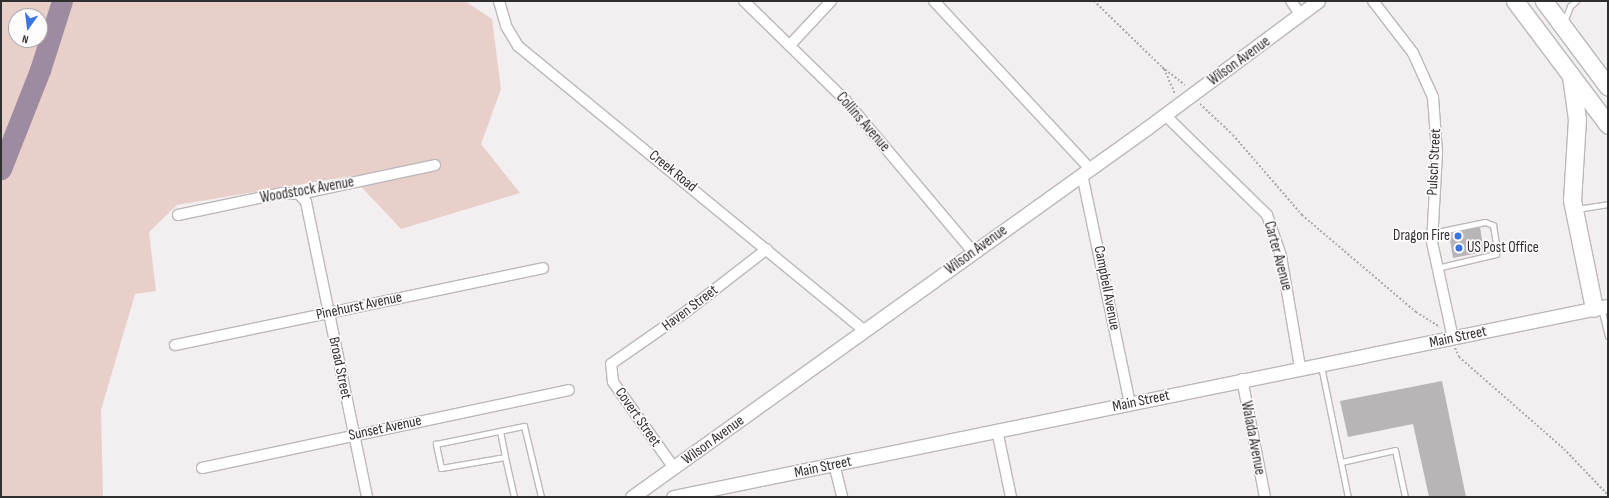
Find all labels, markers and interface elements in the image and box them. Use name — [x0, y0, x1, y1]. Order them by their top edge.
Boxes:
north arrow — [8, 8, 48, 48]
text: N — [21, 32, 30, 46]
street label: Wilson Avenue — [1204, 32, 1274, 90]
street label: Collins Avenue — [832, 89, 894, 155]
street label: Pulsch Street — [1423, 128, 1445, 196]
street label: Creek Road — [645, 146, 701, 196]
street label: Woodstock Avenue — [259, 173, 355, 207]
street label: Carter Avenue — [1260, 219, 1296, 293]
street label: Wilson Avenue — [941, 221, 1011, 279]
place label: Dragon Fire — [1393, 227, 1450, 245]
marker: Dragon Fire — [1453, 231, 1463, 241]
place label: US Post Office — [1467, 239, 1539, 257]
marker: US Post Office — [1454, 243, 1464, 253]
street label: Campbell Avenue — [1090, 244, 1124, 332]
street label: Haven Street — [658, 281, 722, 335]
street label: Pinehurst Avenue — [314, 288, 404, 324]
street label: Main Street — [1428, 322, 1488, 352]
street label: Broad Street — [325, 335, 355, 401]
street label: Covert Street — [611, 384, 665, 450]
street label: Main Street — [1111, 386, 1171, 416]
street label: Walada Avenue — [1237, 400, 1269, 476]
street label: Sunset Avenue — [347, 411, 423, 445]
street label: Wilson Avenue — [678, 411, 748, 469]
street label: Main Street — [793, 452, 853, 482]

